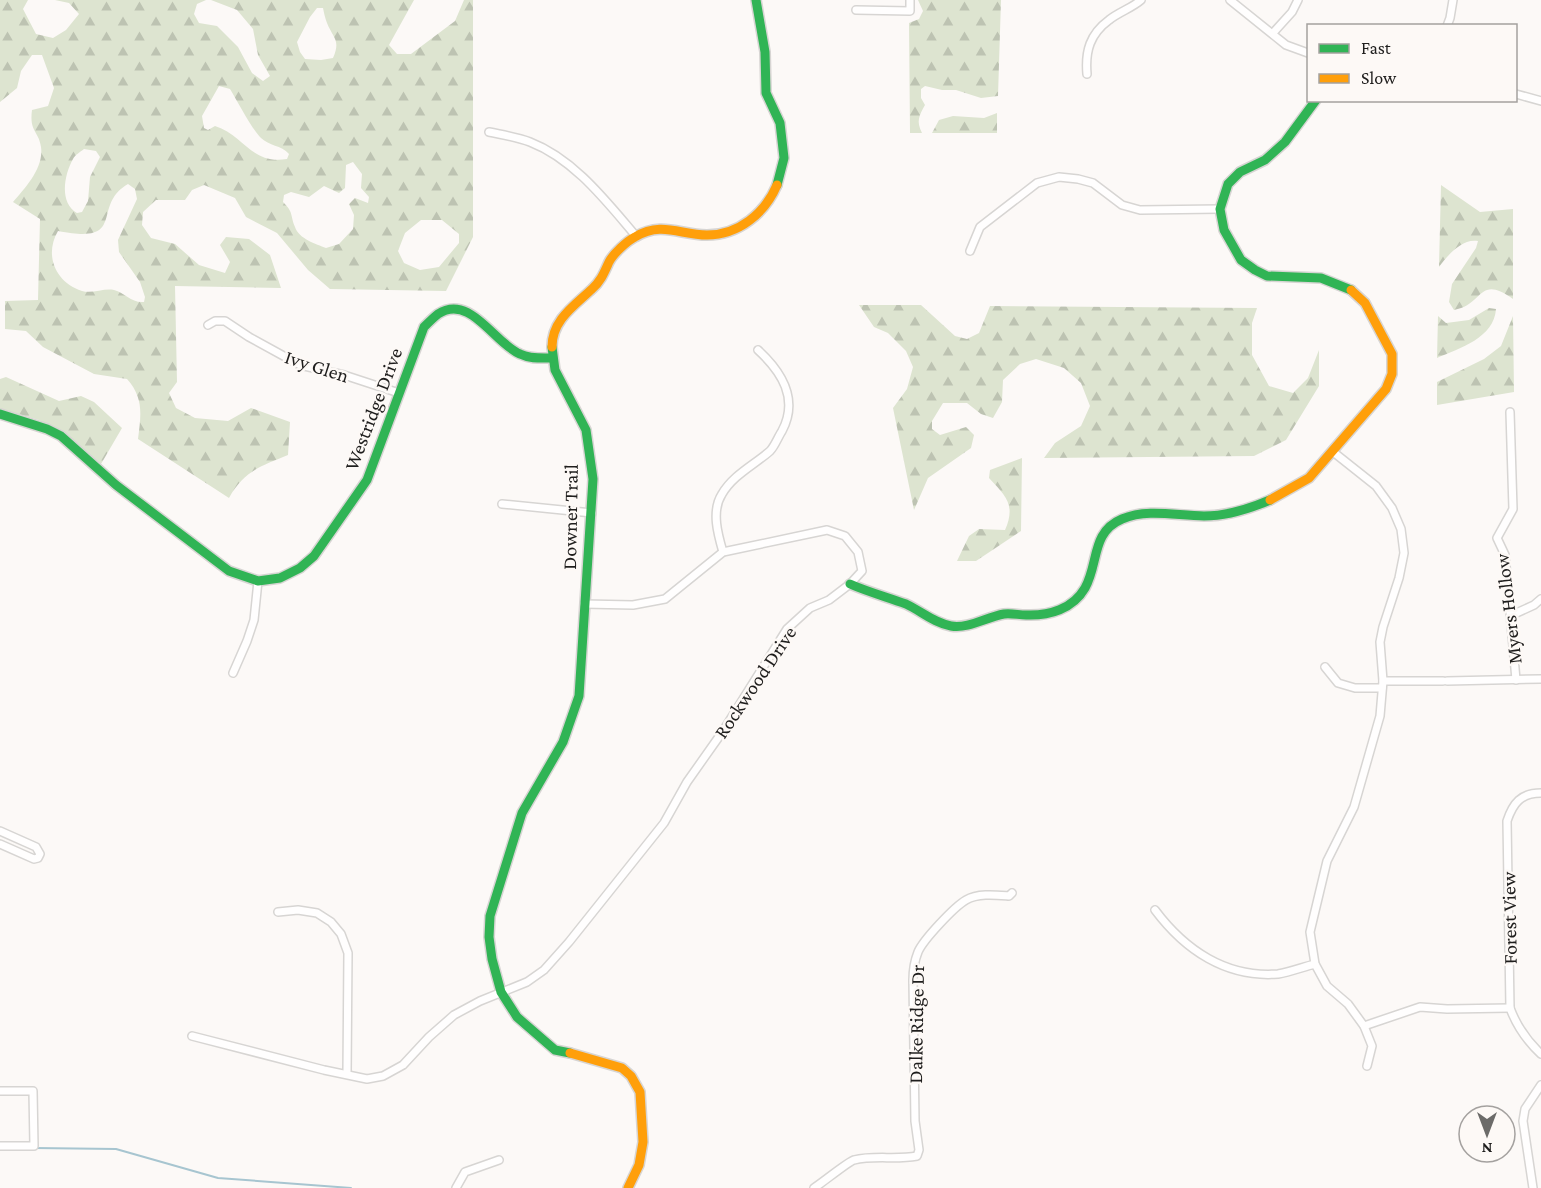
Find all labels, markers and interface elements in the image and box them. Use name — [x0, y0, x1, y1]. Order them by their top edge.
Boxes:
legend — [1307, 24, 1517, 102]
text: Fast — [1361, 38, 1392, 58]
text: Slow — [1361, 68, 1397, 88]
street label: Ivy Glen — [282, 345, 352, 388]
street label: Westridge Drive — [340, 345, 407, 474]
street label: Downer Trail — [558, 464, 582, 570]
street label: Myers Hollow — [1490, 552, 1527, 666]
street label: Rockwood Drive — [709, 622, 801, 742]
street label: Forest View — [1497, 871, 1521, 965]
street label: Dalke Ridge Dr — [904, 964, 929, 1084]
north arrow — [1457, 1104, 1517, 1164]
text: N — [1481, 1140, 1492, 1157]

